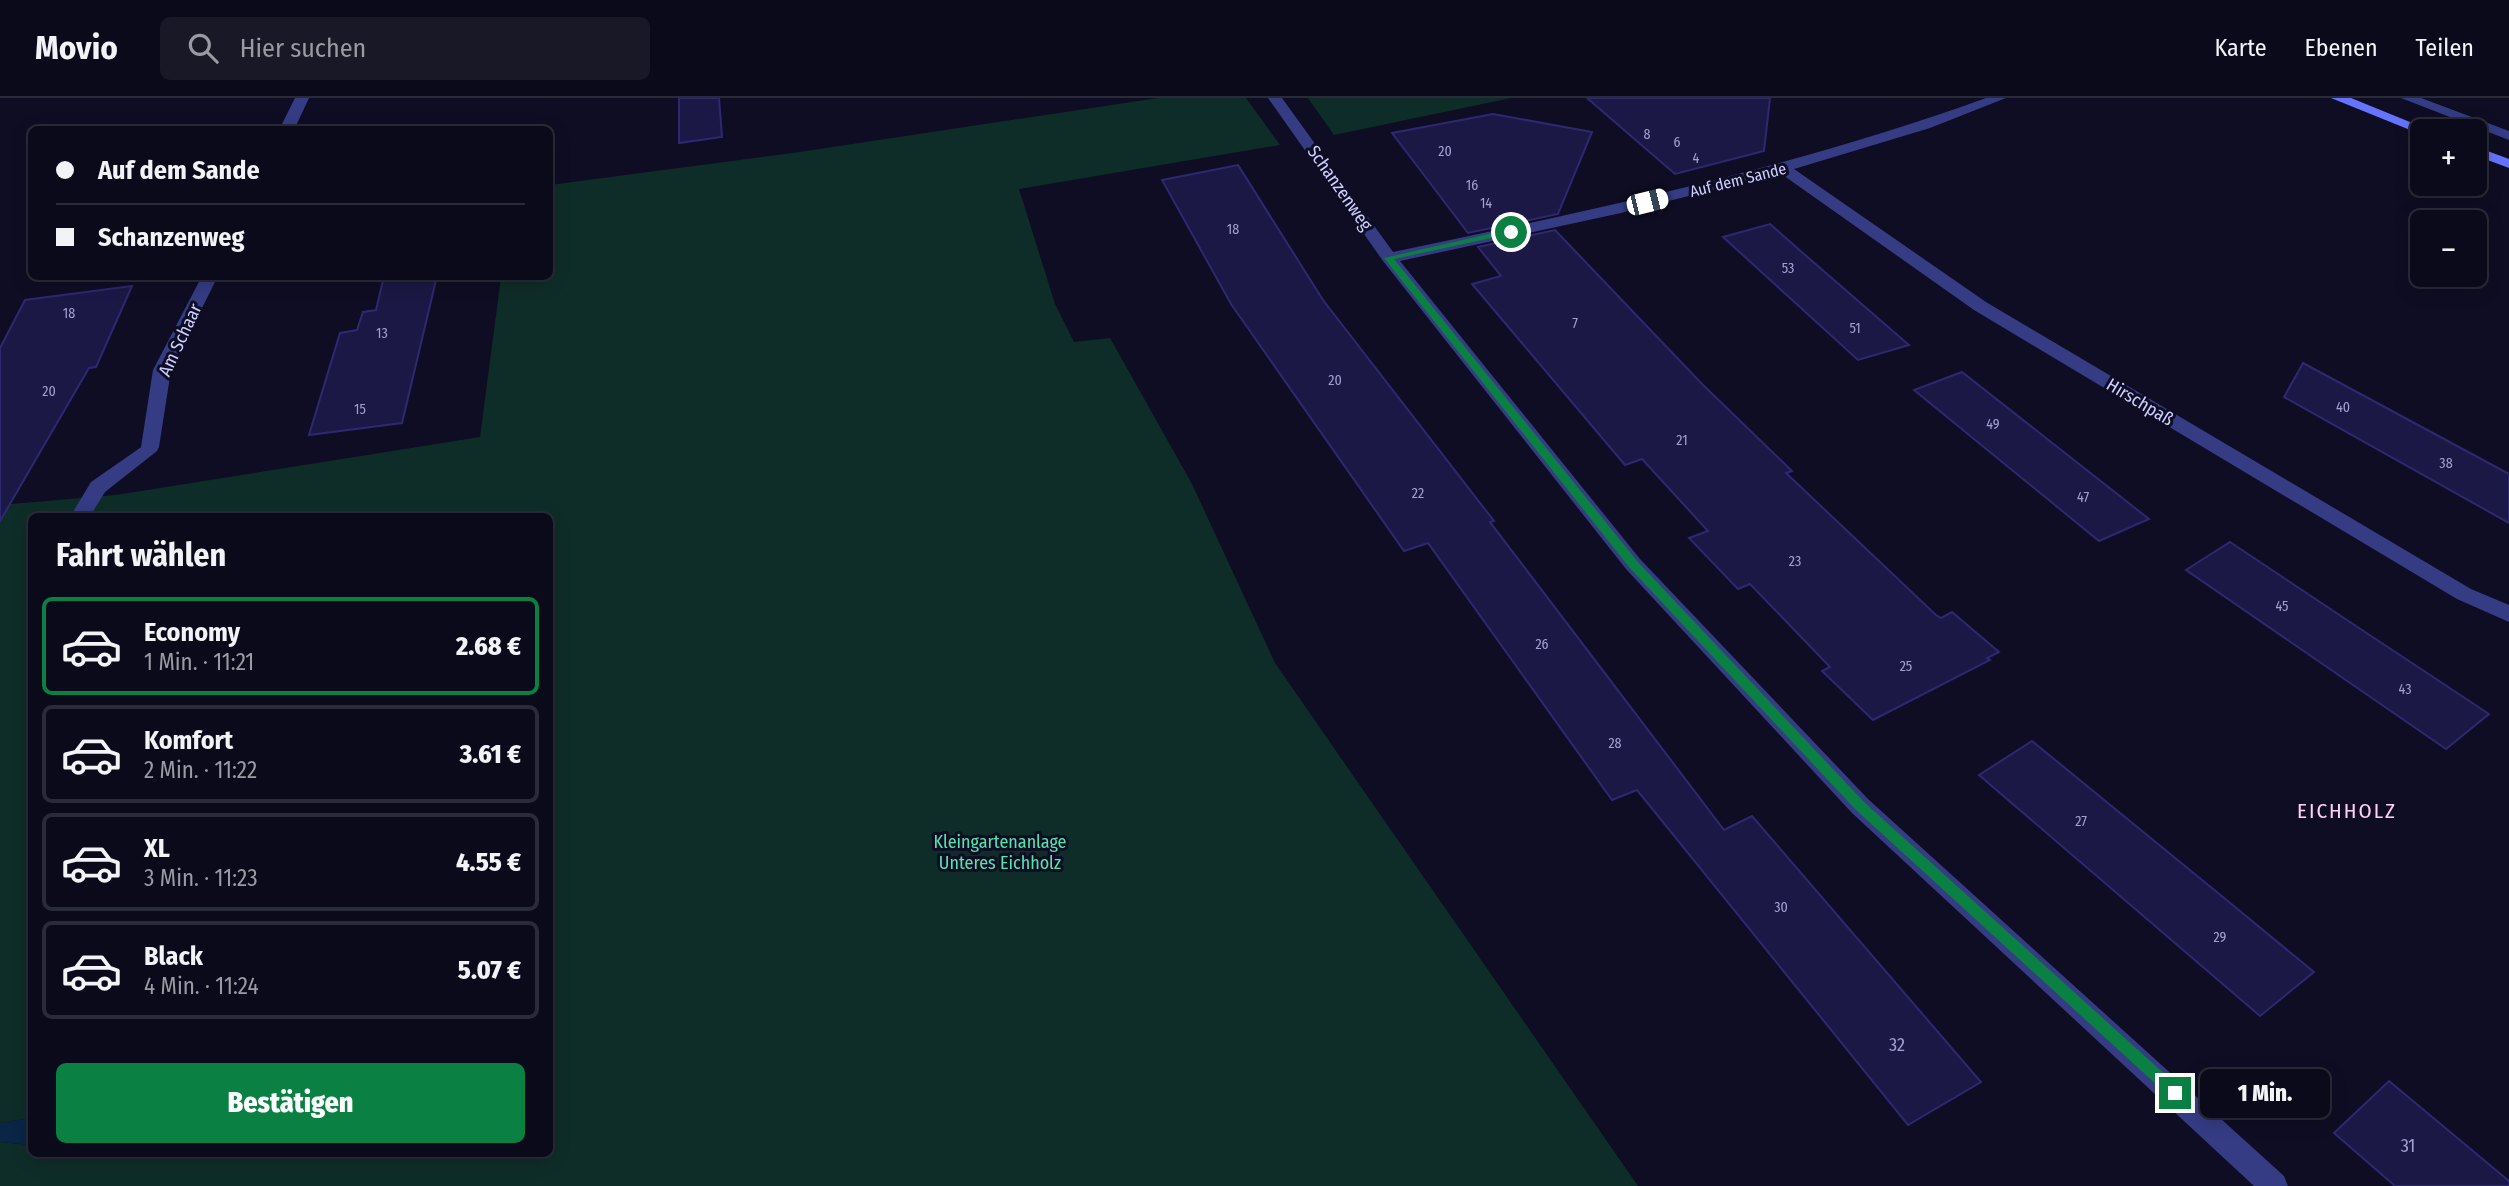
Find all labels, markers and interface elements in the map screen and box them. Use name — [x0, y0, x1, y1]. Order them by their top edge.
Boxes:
search box — [160, 17, 650, 80]
text: Movio — [35, 28, 118, 68]
icon: search — [184, 29, 222, 67]
text: Hier suchen — [240, 33, 366, 64]
text: Karte — [2215, 34, 2267, 62]
text: Ebenen — [2305, 34, 2378, 62]
text: Teilen — [2416, 34, 2474, 62]
map controls — [2410, 119, 2487, 287]
button: + — [2410, 119, 2487, 196]
house number: 8 — [1644, 126, 1651, 143]
house number: 6 — [1674, 134, 1681, 151]
street label: Schanzenweg — [1303, 141, 1378, 235]
house number: 20 — [1438, 143, 1452, 160]
house number: 4 — [1693, 150, 1700, 167]
text: Auf dem Sande — [98, 155, 260, 186]
street label: Auf dem Sande — [1688, 159, 1788, 201]
house number: 16 — [1466, 177, 1478, 194]
car — [1625, 187, 1670, 217]
house number: 14 — [1480, 195, 1492, 212]
button: − — [2410, 210, 2487, 287]
route start — [1495, 216, 1527, 248]
house number: 18 — [1227, 221, 1239, 238]
text: Schanzenweg — [98, 222, 244, 253]
house number: 53 — [1782, 260, 1794, 277]
street label: Am Schaar — [154, 300, 207, 380]
house number: 18 — [63, 305, 75, 322]
house number: 7 — [1572, 315, 1578, 332]
house number: 51 — [1849, 320, 1861, 337]
house number: 13 — [376, 325, 388, 342]
house number: 20 — [1328, 372, 1342, 389]
street label: Hirschpaß — [2103, 373, 2178, 431]
house number: 20 — [42, 383, 56, 400]
house number: 40 — [2336, 399, 2350, 416]
house number: 15 — [354, 401, 366, 418]
house number: 49 — [1986, 416, 2000, 433]
house number: 21 — [1676, 432, 1688, 449]
house number: 38 — [2439, 455, 2453, 472]
house number: 22 — [1412, 485, 1424, 502]
house number: 47 — [2077, 489, 2089, 506]
text: Fahrt wählen — [56, 536, 226, 574]
house number: 23 — [1789, 553, 1801, 570]
house number: 45 — [2275, 598, 2289, 615]
icon: car — [60, 615, 123, 678]
text: Economy — [144, 617, 240, 648]
text: 2.68 € — [456, 631, 521, 662]
house number: 26 — [1535, 636, 1549, 653]
text: 1 Min. · 11:21 — [144, 648, 254, 676]
house number: 25 — [1900, 658, 1912, 675]
house number: 43 — [2399, 681, 2411, 698]
icon: car — [60, 723, 123, 786]
text: Komfort — [144, 725, 233, 756]
house number: 28 — [1608, 735, 1622, 752]
text: 3.61 € — [460, 739, 521, 770]
text: 2 Min. · 11:22 — [144, 756, 257, 784]
district label: EICHHOLZ — [2297, 798, 2397, 824]
house number: 27 — [2075, 813, 2087, 830]
icon: car — [60, 831, 123, 894]
park label: Kleingartenanlage Unteres Eichholz — [934, 831, 1067, 874]
text: XL — [144, 833, 170, 864]
text: 4.55 € — [456, 847, 521, 878]
text: 3 Min. · 11:23 — [144, 864, 258, 892]
house number: 30 — [1774, 899, 1788, 916]
house number: 29 — [2214, 929, 2227, 946]
icon: car — [60, 939, 123, 1002]
text: Black — [144, 941, 203, 972]
text: 5.07 € — [458, 955, 521, 986]
text: 4 Min. · 11:24 — [144, 972, 259, 1000]
house number: 32 — [1889, 1034, 1905, 1056]
button: Bestätigen — [56, 1063, 525, 1143]
callout: 1 Min. — [2200, 1068, 2329, 1118]
route end — [2159, 1077, 2191, 1109]
text: 1 Min. — [2238, 1079, 2292, 1107]
house number: 31 — [2401, 1135, 2415, 1157]

